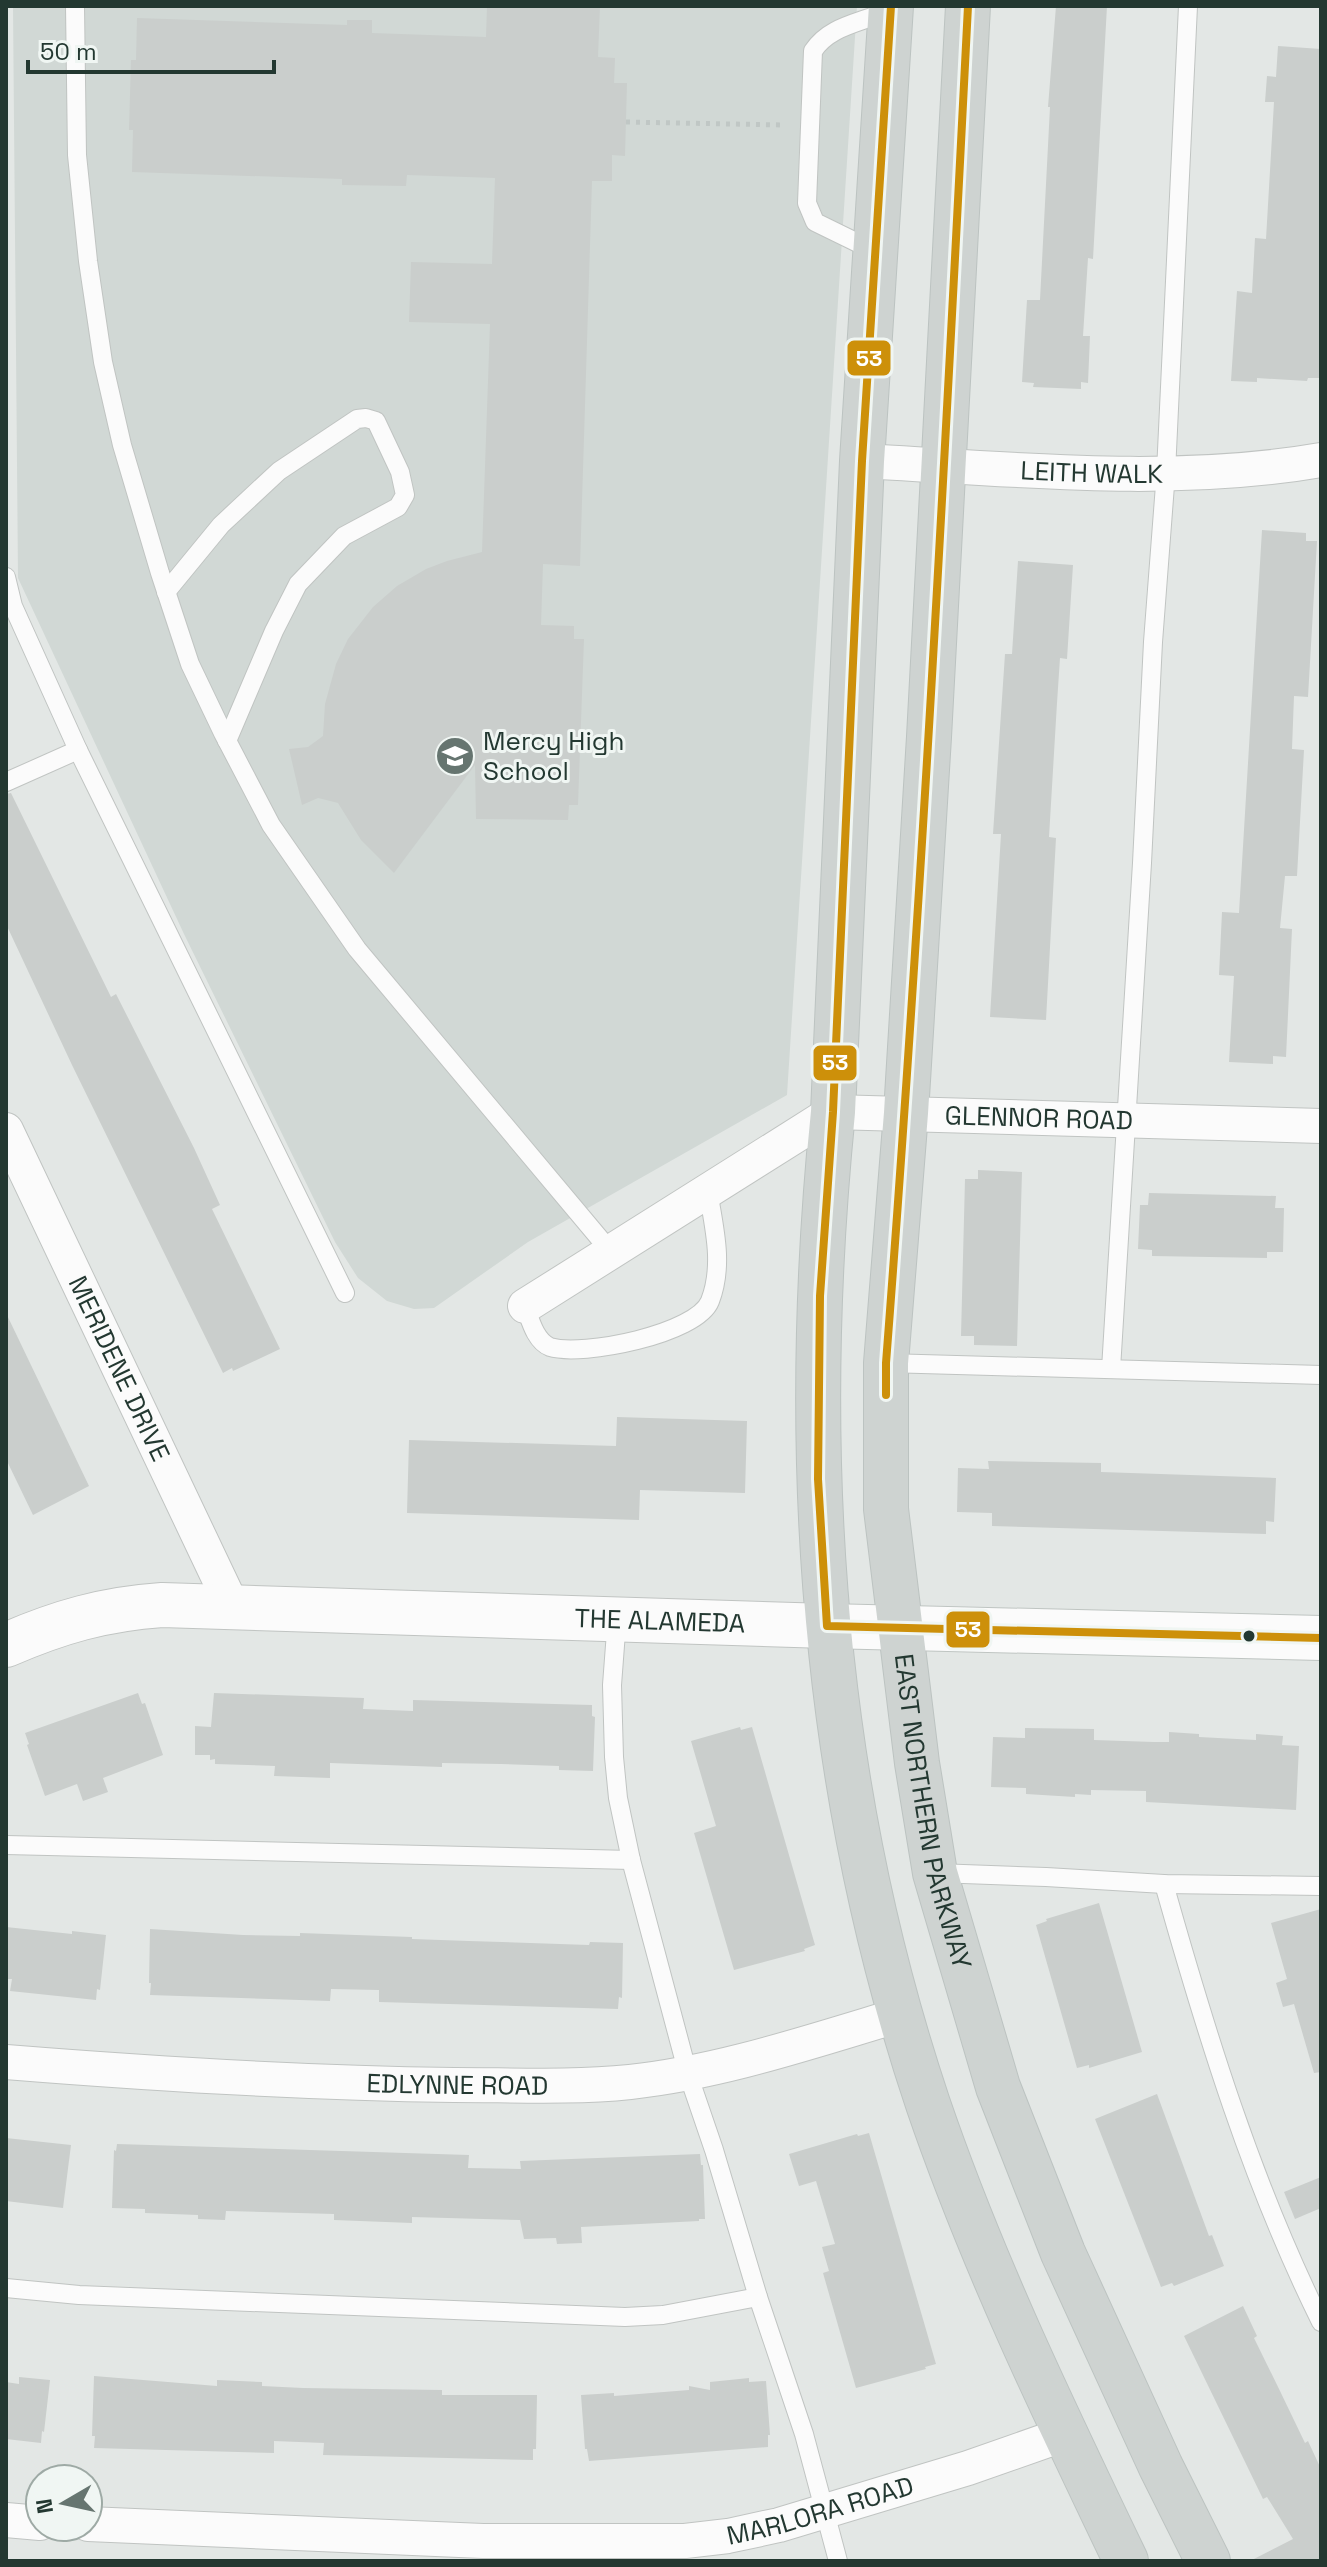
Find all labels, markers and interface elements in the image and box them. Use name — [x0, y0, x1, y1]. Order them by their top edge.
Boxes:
scale bar — [28, 24, 274, 74]
text: 50 m — [40, 36, 97, 67]
line badge: 53 — [846, 339, 892, 377]
text: 53 — [856, 344, 882, 372]
street label: LEITH WALK — [1020, 453, 1163, 491]
place label: Mercy High School — [483, 724, 624, 788]
school or university icon: Mercy High School — [434, 735, 476, 777]
line badge: 53 — [812, 1044, 858, 1082]
text: 53 — [822, 1048, 848, 1076]
street label: GLENNOR ROAD — [944, 1098, 1133, 1138]
street label: MERIDENE DRIVE — [61, 1270, 178, 1467]
street label: THE ALAMEDA — [574, 1601, 746, 1640]
line badge: 53 — [945, 1610, 991, 1649]
text: 53 — [955, 1615, 981, 1643]
unlabelled marker — [1241, 1628, 1257, 1644]
street label: EAST NORTHERN PARKWAY — [887, 1652, 979, 1973]
street label: EDLYNNE ROAD — [366, 2066, 548, 2103]
north arrow — [24, 2463, 104, 2543]
street label: MARLORA ROAD — [723, 2468, 917, 2553]
text: N — [29, 2497, 59, 2516]

